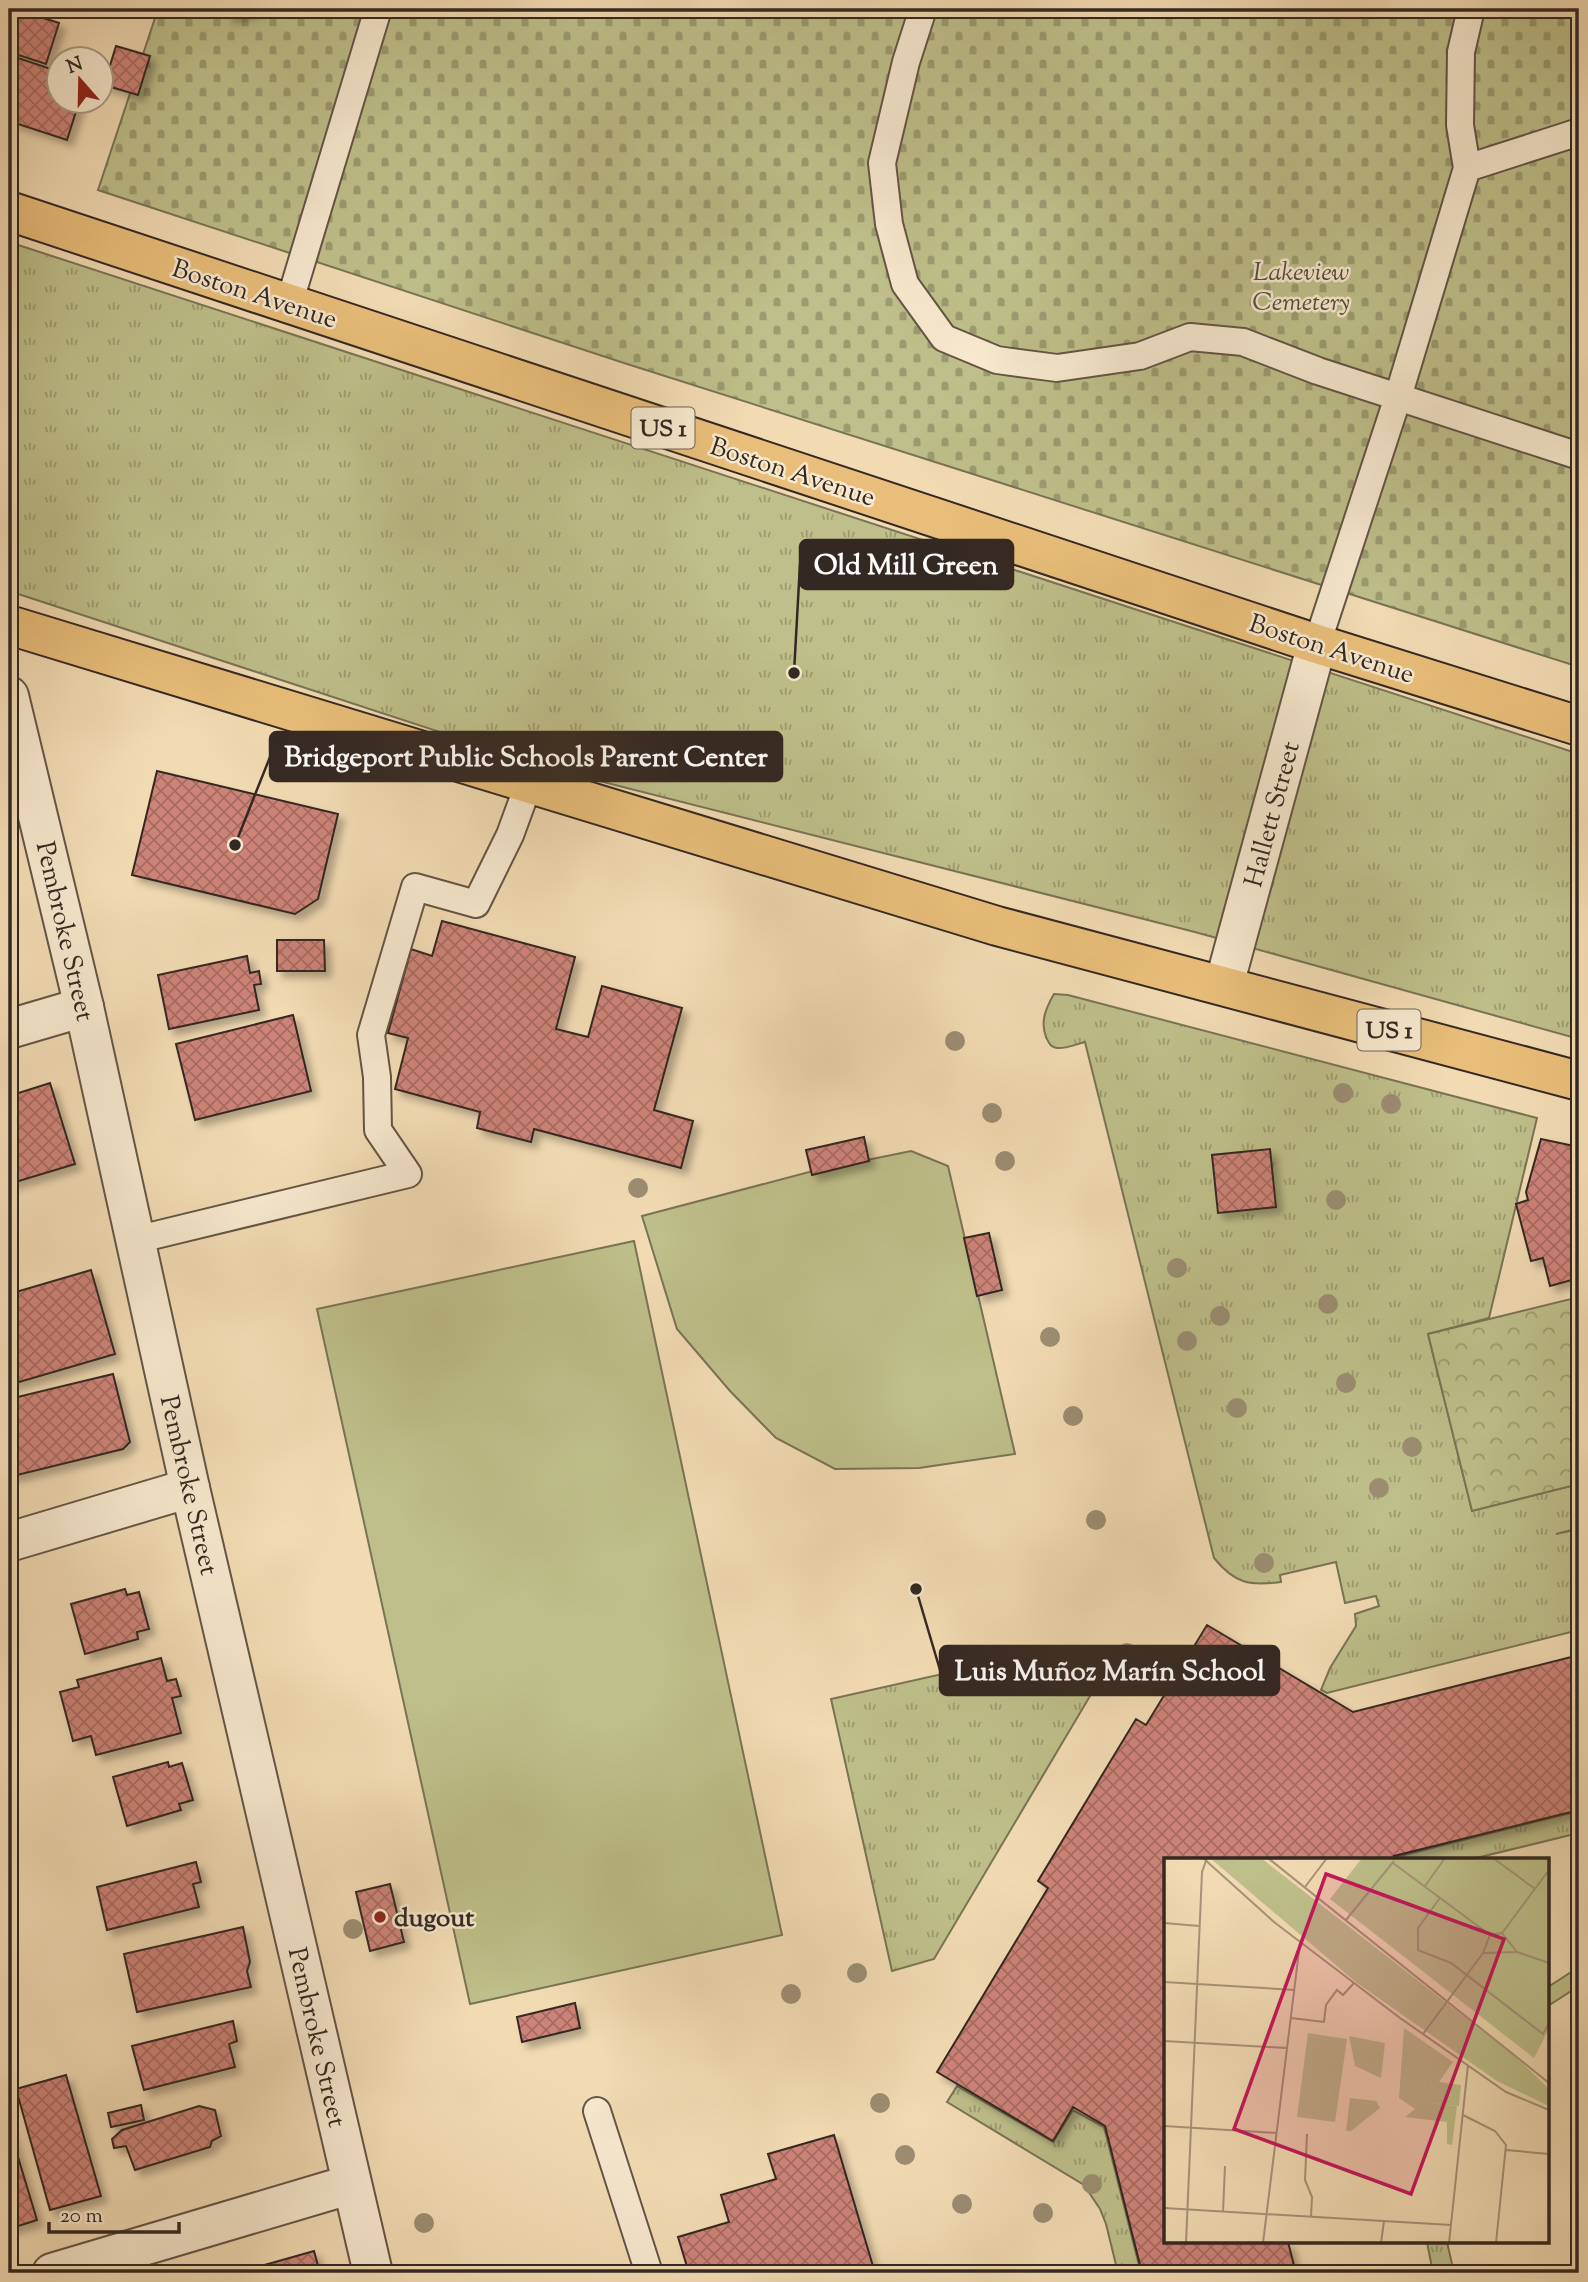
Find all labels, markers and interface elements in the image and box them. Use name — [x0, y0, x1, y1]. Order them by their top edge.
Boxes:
north arrow — [46, 46, 116, 116]
text: N — [63, 51, 87, 82]
street label: Boston Avenue — [167, 251, 342, 340]
park label: Lakeview Cemetery — [1252, 255, 1350, 322]
road number: US 1 — [632, 408, 694, 448]
street label: Boston Avenue — [705, 429, 880, 518]
callout: Old Mill Green — [800, 540, 1013, 589]
text: Old Mill Green — [814, 547, 999, 587]
street label: Boston Avenue — [1244, 606, 1419, 695]
callout: Bridgeport Public Schools Parent Center — [270, 732, 782, 781]
street label: Hallett Street — [1236, 738, 1311, 892]
text: Bridgeport Public Schools Parent Center — [284, 739, 768, 779]
street label: Pembroke Street — [25, 838, 102, 1025]
road number: US 1 — [1358, 1010, 1420, 1050]
street label: Pembroke Street — [149, 1392, 226, 1579]
callout: Luis Muñoz Marín School — [940, 1646, 1279, 1695]
text: Luis Muñoz Marín School — [955, 1653, 1265, 1693]
inset map — [1164, 1858, 1550, 2244]
place label: dugout — [394, 1901, 474, 1938]
marker: dugout — [372, 1909, 388, 1925]
street label: Pembroke Street — [277, 1944, 354, 2131]
scale bar — [49, 2191, 178, 2235]
text: 20 m — [60, 2202, 103, 2232]

